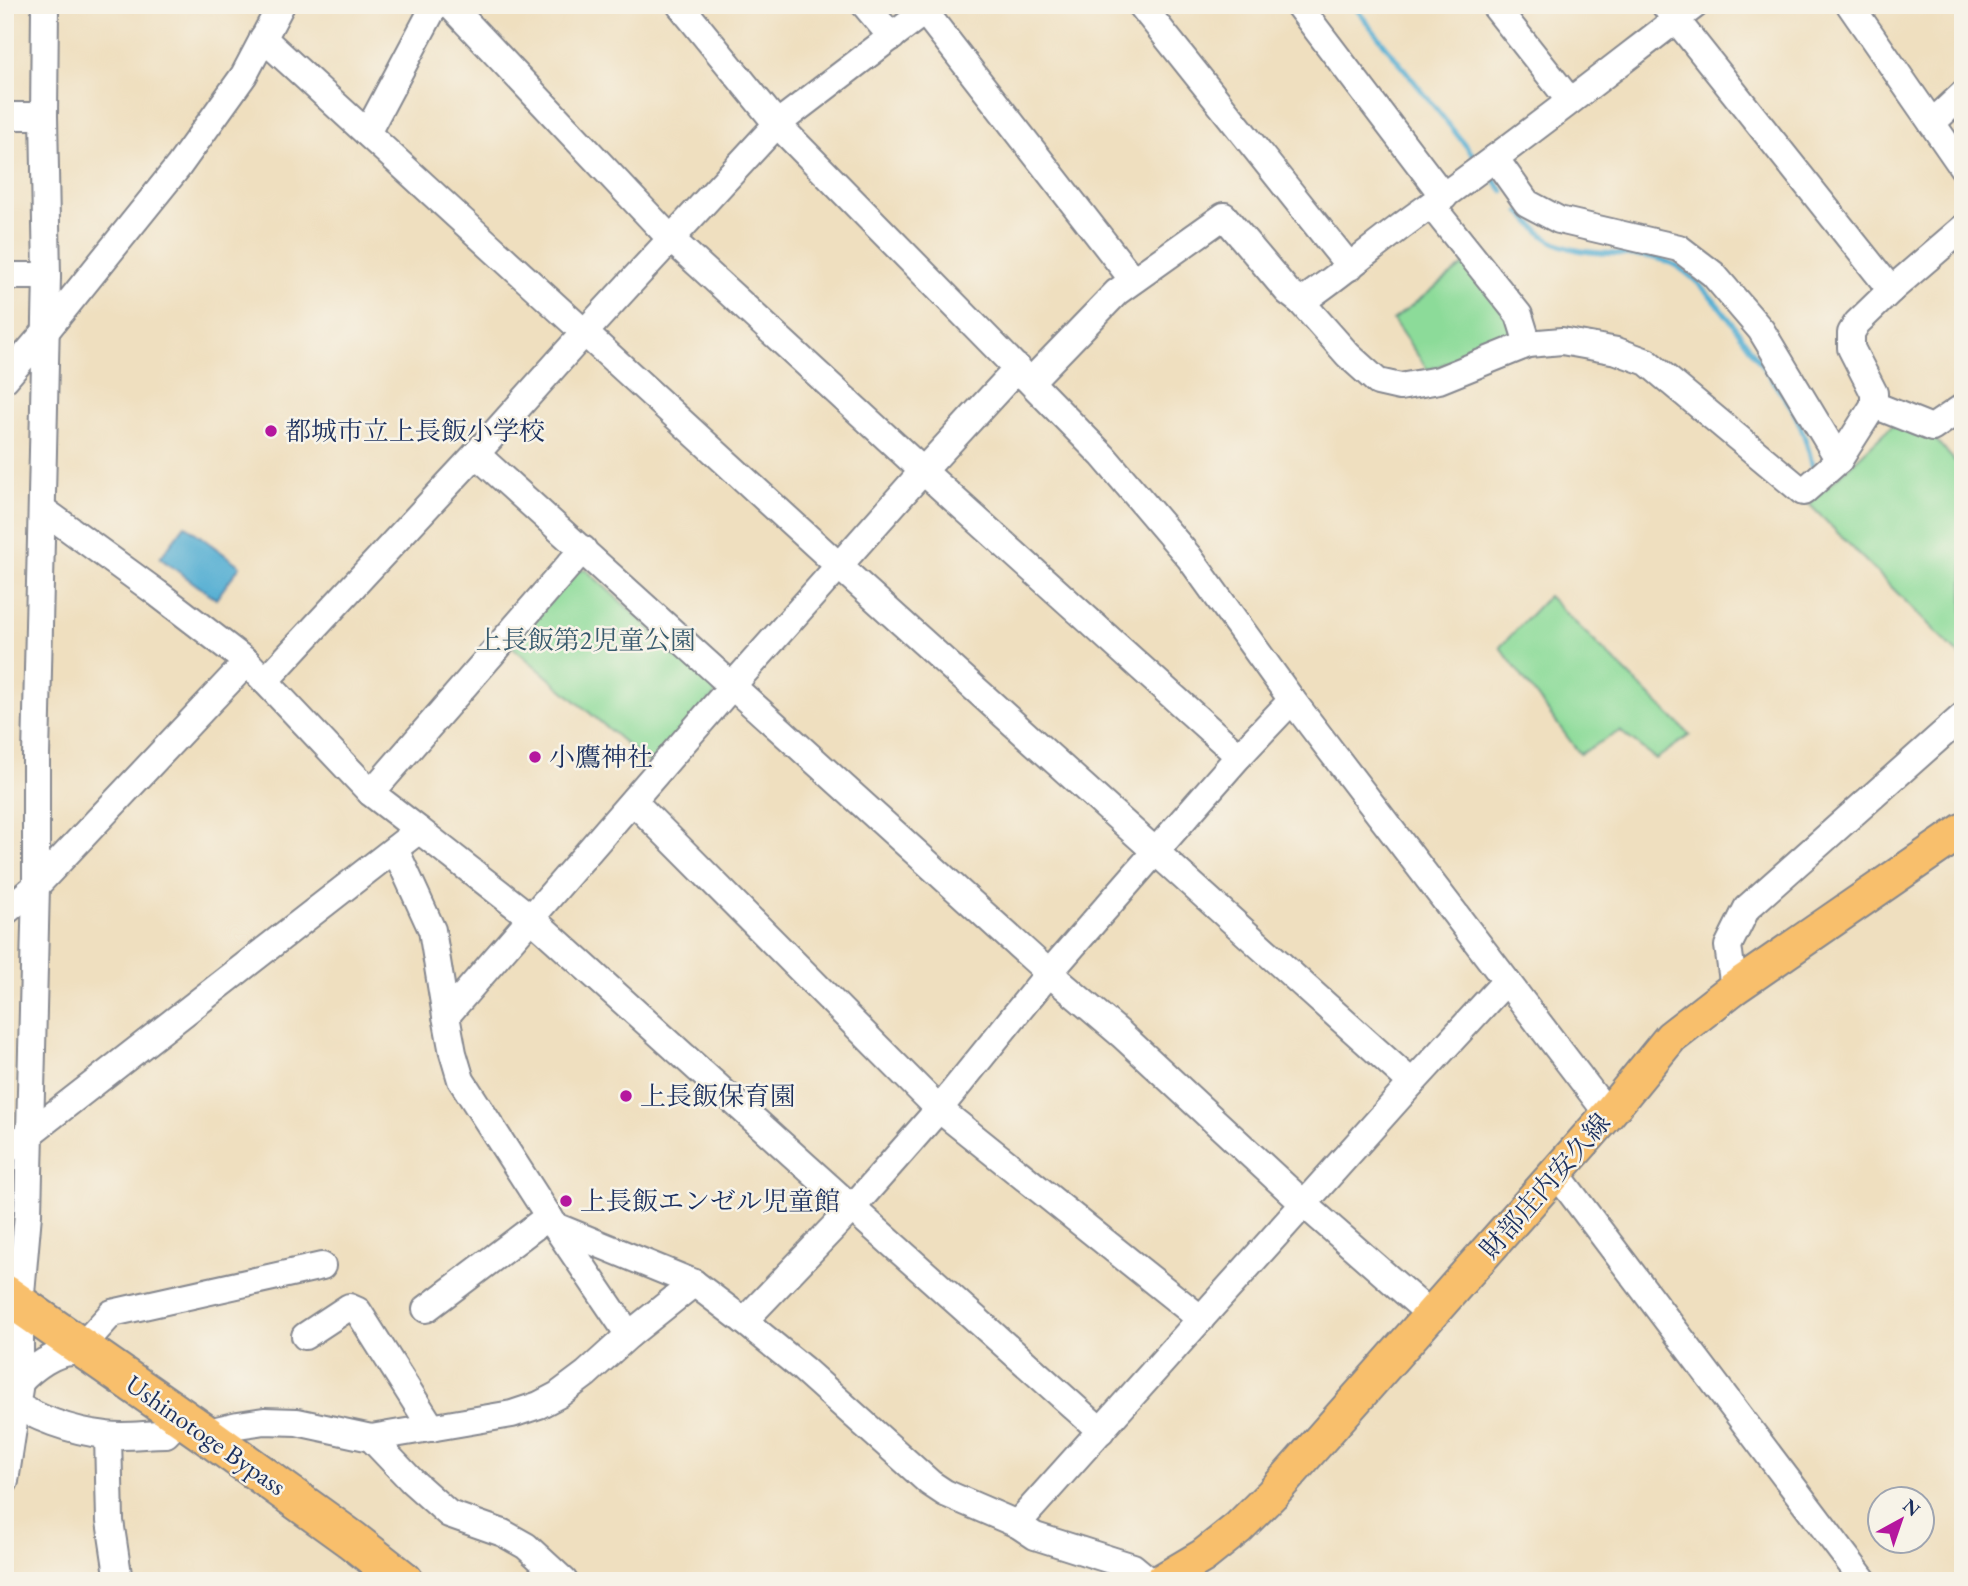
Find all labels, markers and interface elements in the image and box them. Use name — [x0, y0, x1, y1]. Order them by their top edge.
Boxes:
place label: 都城市立上長飯小学校 — [285, 414, 545, 448]
marker: 都城市立上長飯小学校 — [263, 423, 279, 439]
park label: 上長飯第2児童公園 — [476, 623, 696, 657]
place label: 小鷹神社 — [549, 740, 653, 774]
marker: 小鷹神社 — [527, 749, 543, 765]
place label: 上長飯保育園 — [640, 1079, 796, 1113]
marker: 上長飯保育園 — [618, 1088, 634, 1104]
street label: 財部庄内安久線 — [1472, 1106, 1618, 1266]
place label: 上長飯エンゼル児童館 — [580, 1184, 840, 1218]
marker: 上長飯エンゼル児童館 — [558, 1193, 574, 1209]
street label: Ushinotoge Bypass — [119, 1367, 293, 1503]
north arrow — [1867, 1484, 1937, 1554]
text: N — [1898, 1493, 1926, 1522]

